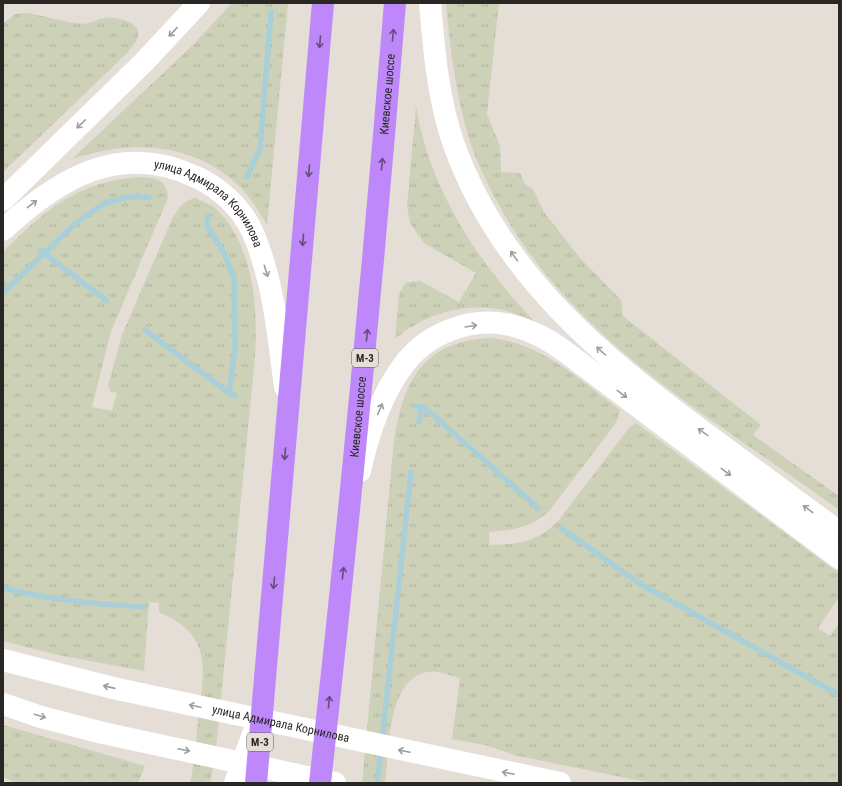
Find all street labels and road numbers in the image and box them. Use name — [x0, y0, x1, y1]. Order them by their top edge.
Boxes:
street label: Киевское шоссе — [377, 53, 398, 135]
street label: улица Адмирала Корнилова — [153, 157, 265, 249]
road number: М-3 — [352, 349, 378, 367]
street label: Киевское шоссе — [347, 376, 369, 458]
street label: улица Адмирала Корнилова — [211, 702, 351, 745]
road number: М-3 — [247, 733, 273, 751]

